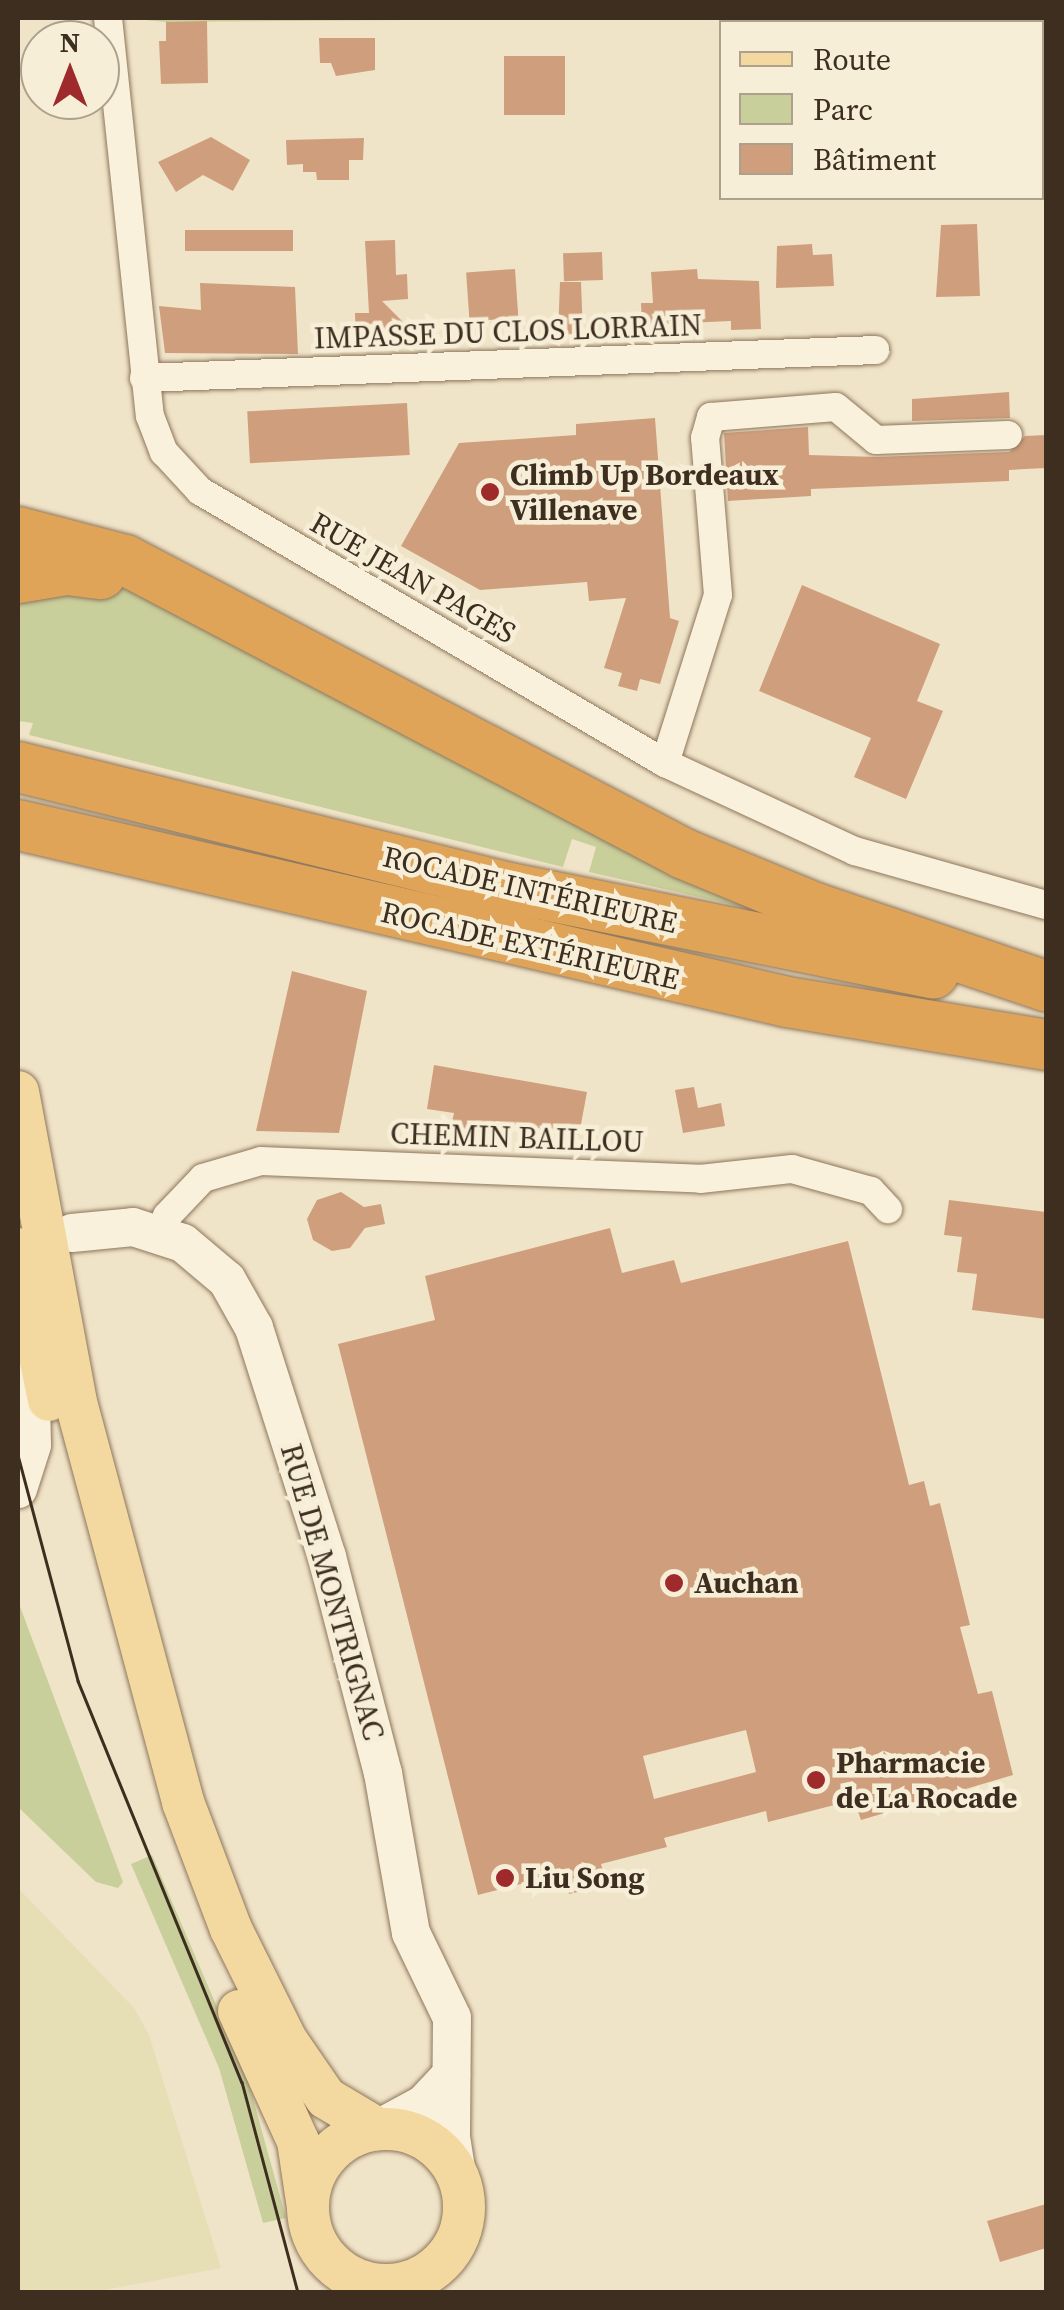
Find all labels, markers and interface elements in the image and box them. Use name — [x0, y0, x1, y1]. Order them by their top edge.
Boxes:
north arrow — [20, 20, 120, 120]
legend — [719, 20, 1044, 200]
text: N — [60, 23, 80, 61]
text: Route — [813, 39, 891, 80]
text: Parc — [813, 89, 873, 130]
text: Bâtiment — [813, 139, 936, 180]
street label: IMPASSE DU CLOS LORRAIN — [313, 307, 703, 357]
place label: Climb Up Bordeaux Villenave — [510, 457, 779, 528]
marker: Climb Up Bordeaux Villenave — [479, 481, 501, 503]
street label: RUE JEAN PAGES — [304, 505, 522, 651]
street label: ROCADE INTÉRIEURE — [379, 839, 681, 941]
street label: ROCADE EXTÉRIEURE — [377, 894, 683, 998]
street label: CHEMIN BAILLOU — [390, 1116, 644, 1160]
street label: RUE DE MONTRIGNAC — [272, 1440, 392, 1744]
place label: Auchan — [694, 1565, 799, 1601]
marker: Auchan — [663, 1572, 685, 1594]
place label: Pharmacie de La Rocade — [836, 1745, 1017, 1816]
marker: Pharmacie de La Rocade — [805, 1769, 827, 1791]
place label: Liu Song — [525, 1860, 644, 1896]
marker: Liu Song — [494, 1867, 516, 1889]

